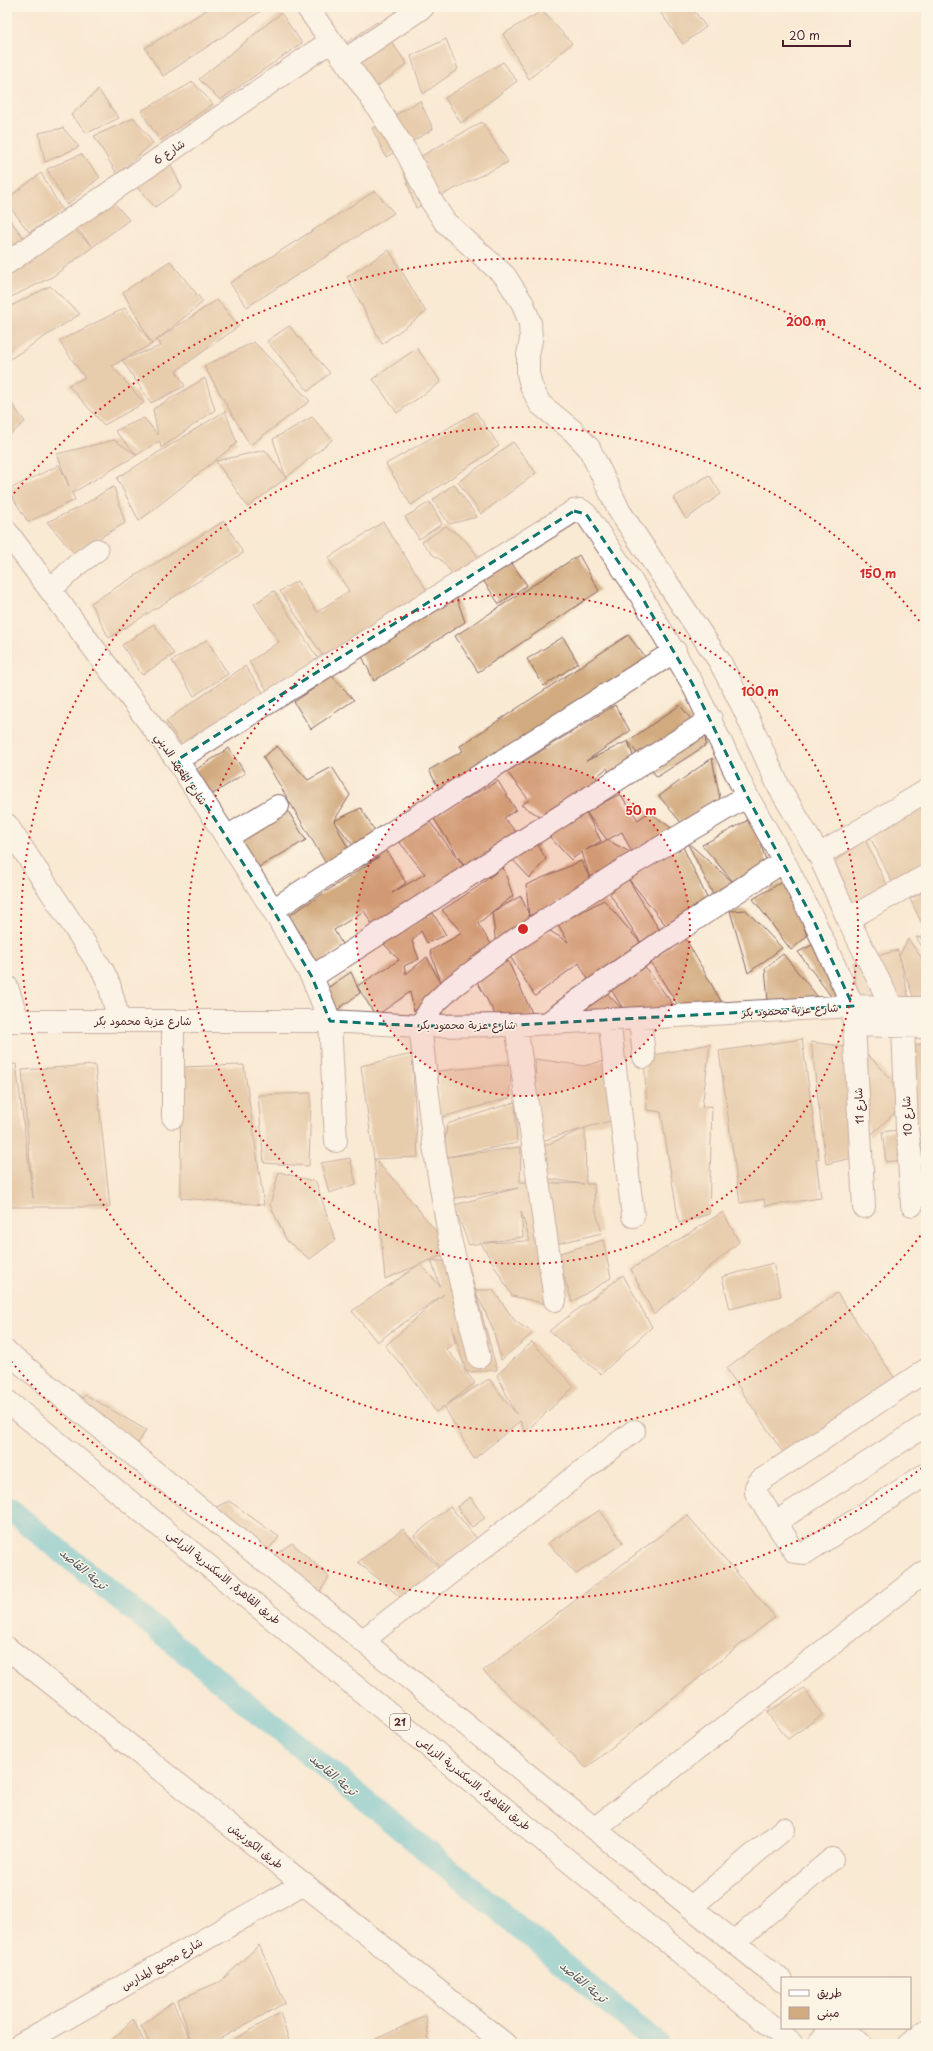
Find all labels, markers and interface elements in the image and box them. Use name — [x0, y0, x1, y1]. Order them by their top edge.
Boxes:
scale bar — [783, 22, 850, 48]
text: 20 m — [789, 26, 820, 44]
street label: شارع 6 — [149, 135, 189, 169]
text: 200 m — [786, 312, 826, 330]
text: 150 m — [860, 564, 896, 582]
text: 100 m — [741, 682, 779, 700]
street label: شارع المعهد الديني — [149, 729, 212, 810]
text: 50 m — [625, 801, 657, 819]
centre of rings — [516, 922, 530, 936]
street label: شارع عزبة محمود بكر — [740, 998, 839, 1022]
street label: شارع عزبة محمود بكر — [94, 1012, 191, 1030]
street label: شارع عزبة محمود بكر — [418, 1016, 515, 1034]
street label: شارع 11 — [849, 1087, 869, 1125]
street label: شارع 10 — [897, 1095, 917, 1137]
street label: طريق القاهرة, الاسكندرية الزراعى — [164, 1525, 285, 1628]
water label: ترعة القاصد — [56, 1543, 113, 1595]
road number: 21 — [390, 1714, 410, 1730]
street label: طريق القاهرة, الاسكندرية الزراعى — [414, 1731, 535, 1834]
water label: ترعة القاصد — [306, 1749, 363, 1801]
street label: طريق الكورنيش — [225, 1819, 287, 1872]
street label: شارع مجمع المدارس — [118, 1933, 206, 1995]
water label: ترعة القاصد — [556, 1956, 613, 2008]
legend — [781, 1977, 911, 2029]
text: طريق — [817, 1983, 842, 2001]
text: مبنى — [817, 2003, 840, 2021]

